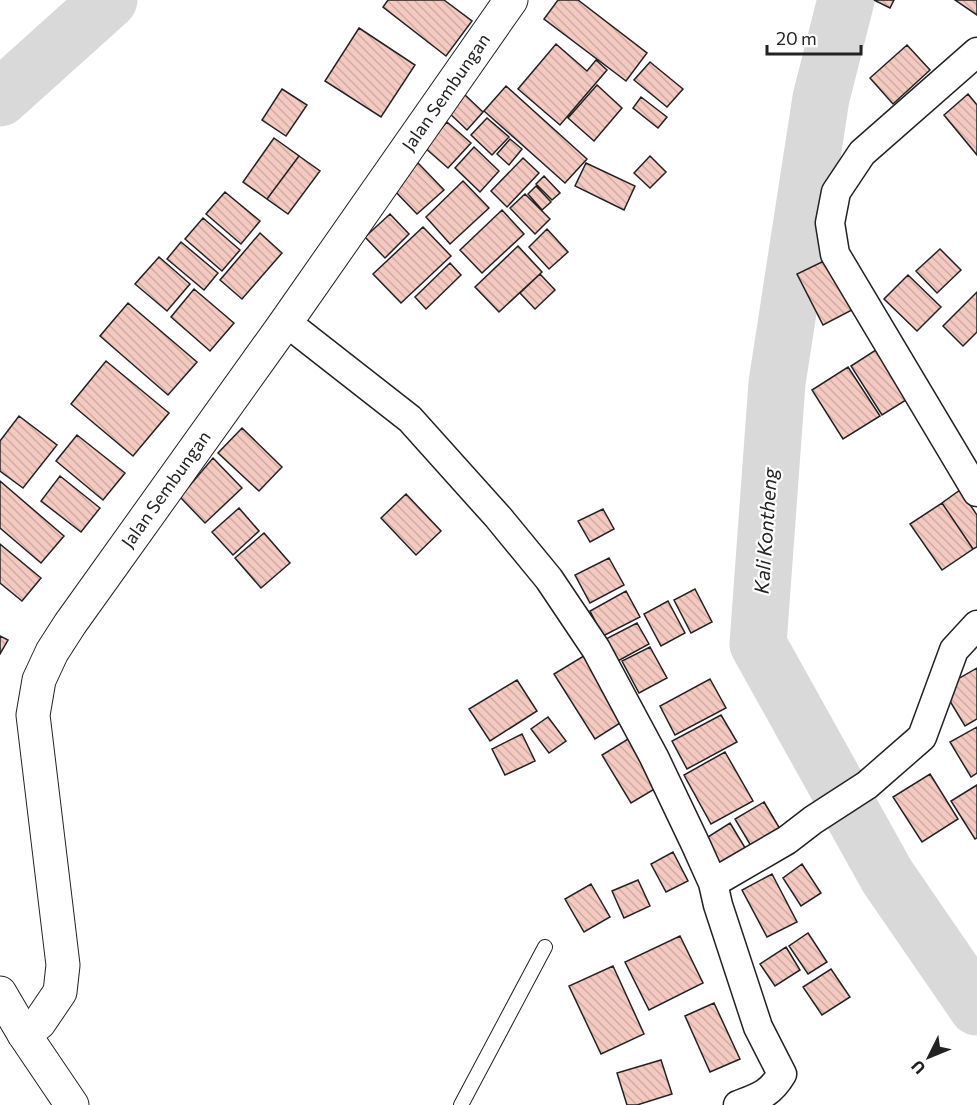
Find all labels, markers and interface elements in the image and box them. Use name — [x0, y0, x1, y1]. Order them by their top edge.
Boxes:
scale bar — [767, 18, 862, 56]
text: 20 m — [776, 27, 817, 49]
street label: Jalan Sembungan — [397, 29, 494, 155]
street label: Jalan Sembungan — [116, 426, 215, 552]
water label: Kali Kontheng — [749, 466, 781, 595]
north arrow — [899, 1027, 959, 1087]
text: U — [907, 1057, 929, 1078]

